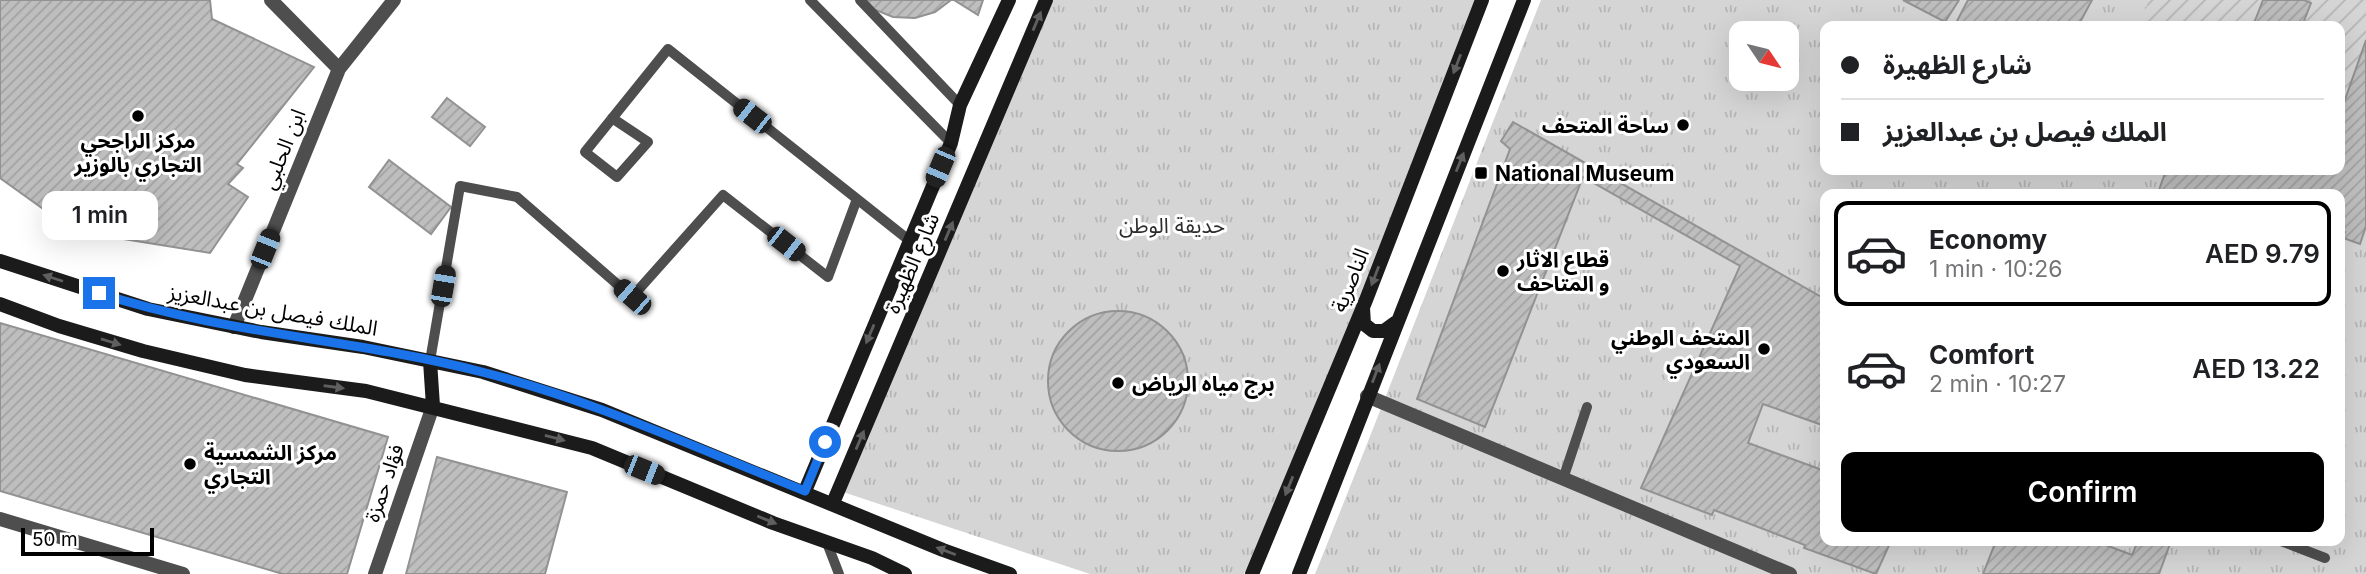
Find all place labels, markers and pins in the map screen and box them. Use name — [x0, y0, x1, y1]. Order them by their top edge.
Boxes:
marker: مركز الراجحي التجاري بالوزير — [130, 108, 146, 124]
place label: ساحة المتحف — [1542, 113, 1669, 138]
marker: ساحة المتحف — [1675, 117, 1691, 133]
place label: مركز الراجحي التجاري بالوزير — [73, 128, 202, 181]
place label: National Museum — [1495, 161, 1675, 186]
marker: National Museum — [1473, 165, 1489, 181]
place label: قطاع الاثار و المتاحف — [1516, 247, 1609, 296]
marker: قطاع الاثار و المتاحف — [1495, 263, 1511, 279]
place label: المتحف الوطني السعودي — [1611, 325, 1750, 378]
marker: المتحف الوطني السعودي — [1756, 341, 1772, 357]
place label: برج مياه الرياض — [1132, 371, 1275, 399]
marker: برج مياه الرياض — [1110, 375, 1126, 391]
place label: مركز الشمسية التجاري — [204, 440, 337, 493]
marker: مركز الشمسية التجاري — [182, 456, 198, 472]

